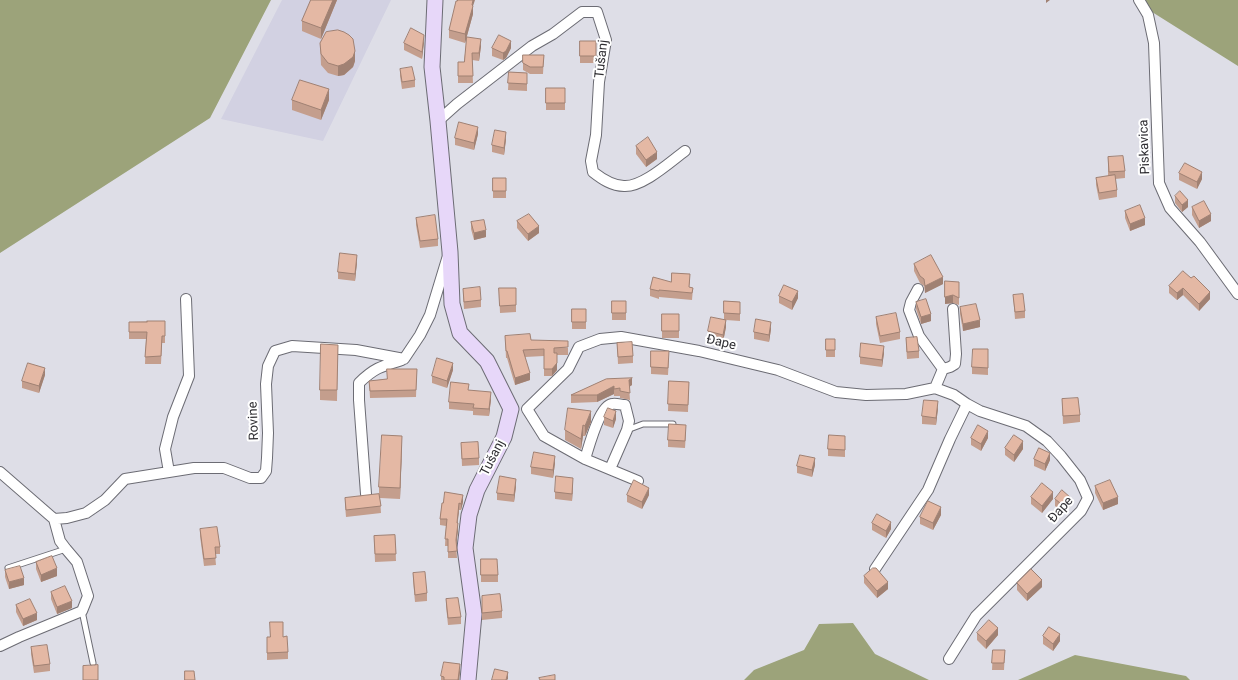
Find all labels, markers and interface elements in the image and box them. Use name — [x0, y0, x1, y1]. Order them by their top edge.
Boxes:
street label: Tušanj — [592, 39, 612, 79]
street label: Piskavica — [1136, 119, 1154, 175]
street label: Đape — [705, 332, 737, 354]
street label: Rovine — [246, 401, 262, 441]
street label: Tušanj — [477, 437, 509, 479]
street label: Đape — [1045, 494, 1077, 526]

